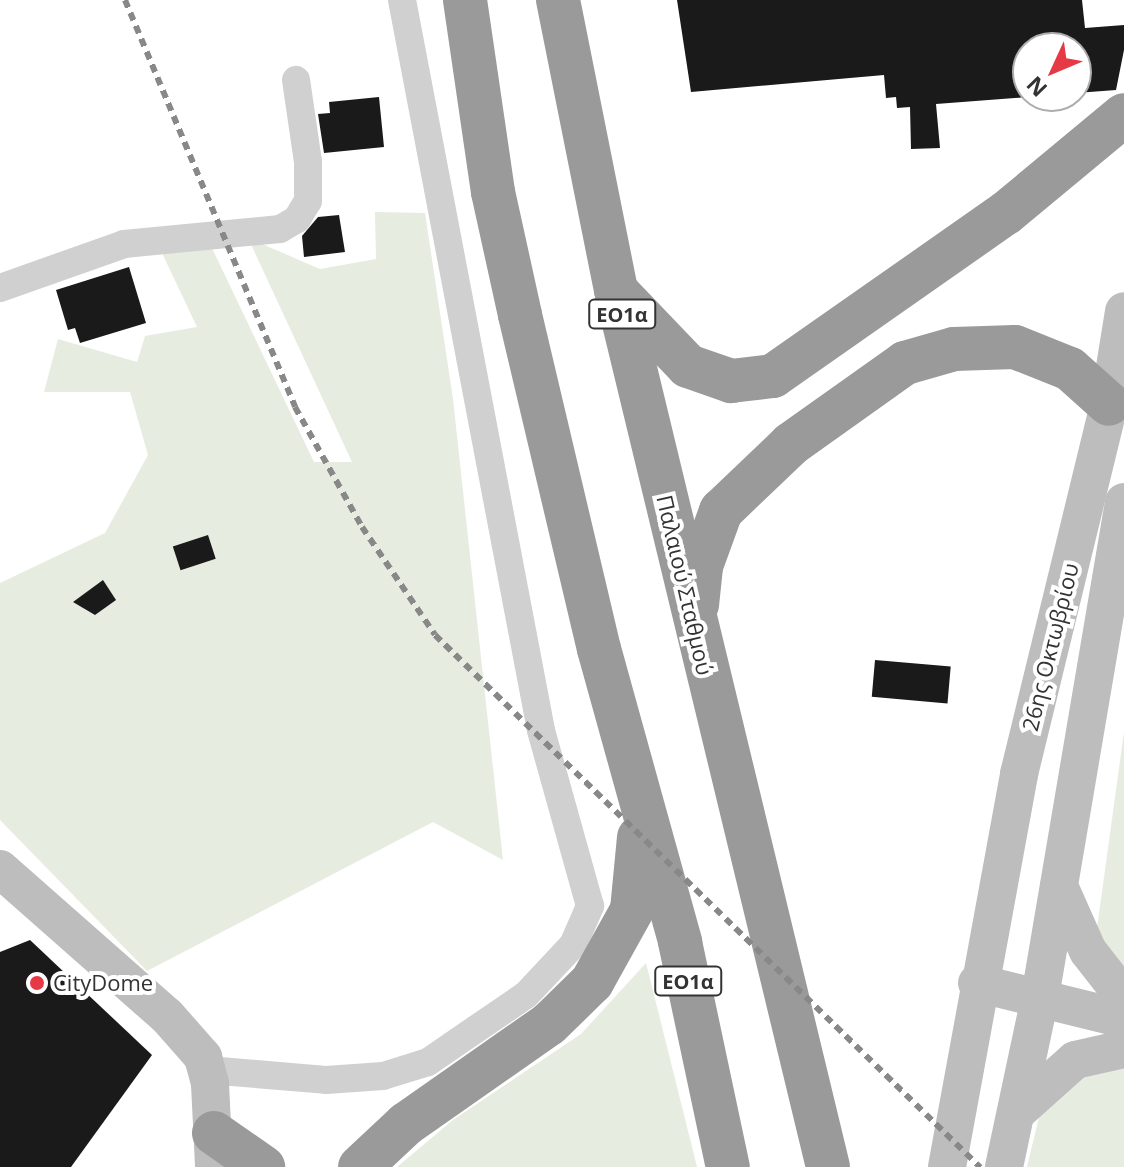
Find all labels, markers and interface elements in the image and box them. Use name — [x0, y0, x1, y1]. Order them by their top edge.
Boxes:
north arrow — [1012, 32, 1092, 112]
text: N — [1019, 70, 1053, 104]
road number: ΕΟ1α — [588, 298, 656, 330]
street label: Παλαιού Σταθμού — [651, 492, 719, 678]
street label: 26ης Οκτωβρίου — [1016, 560, 1084, 734]
road number: ΕΟ1α — [654, 965, 722, 997]
place label: CityDome — [53, 970, 153, 996]
marker: CityDome — [28, 974, 46, 992]

